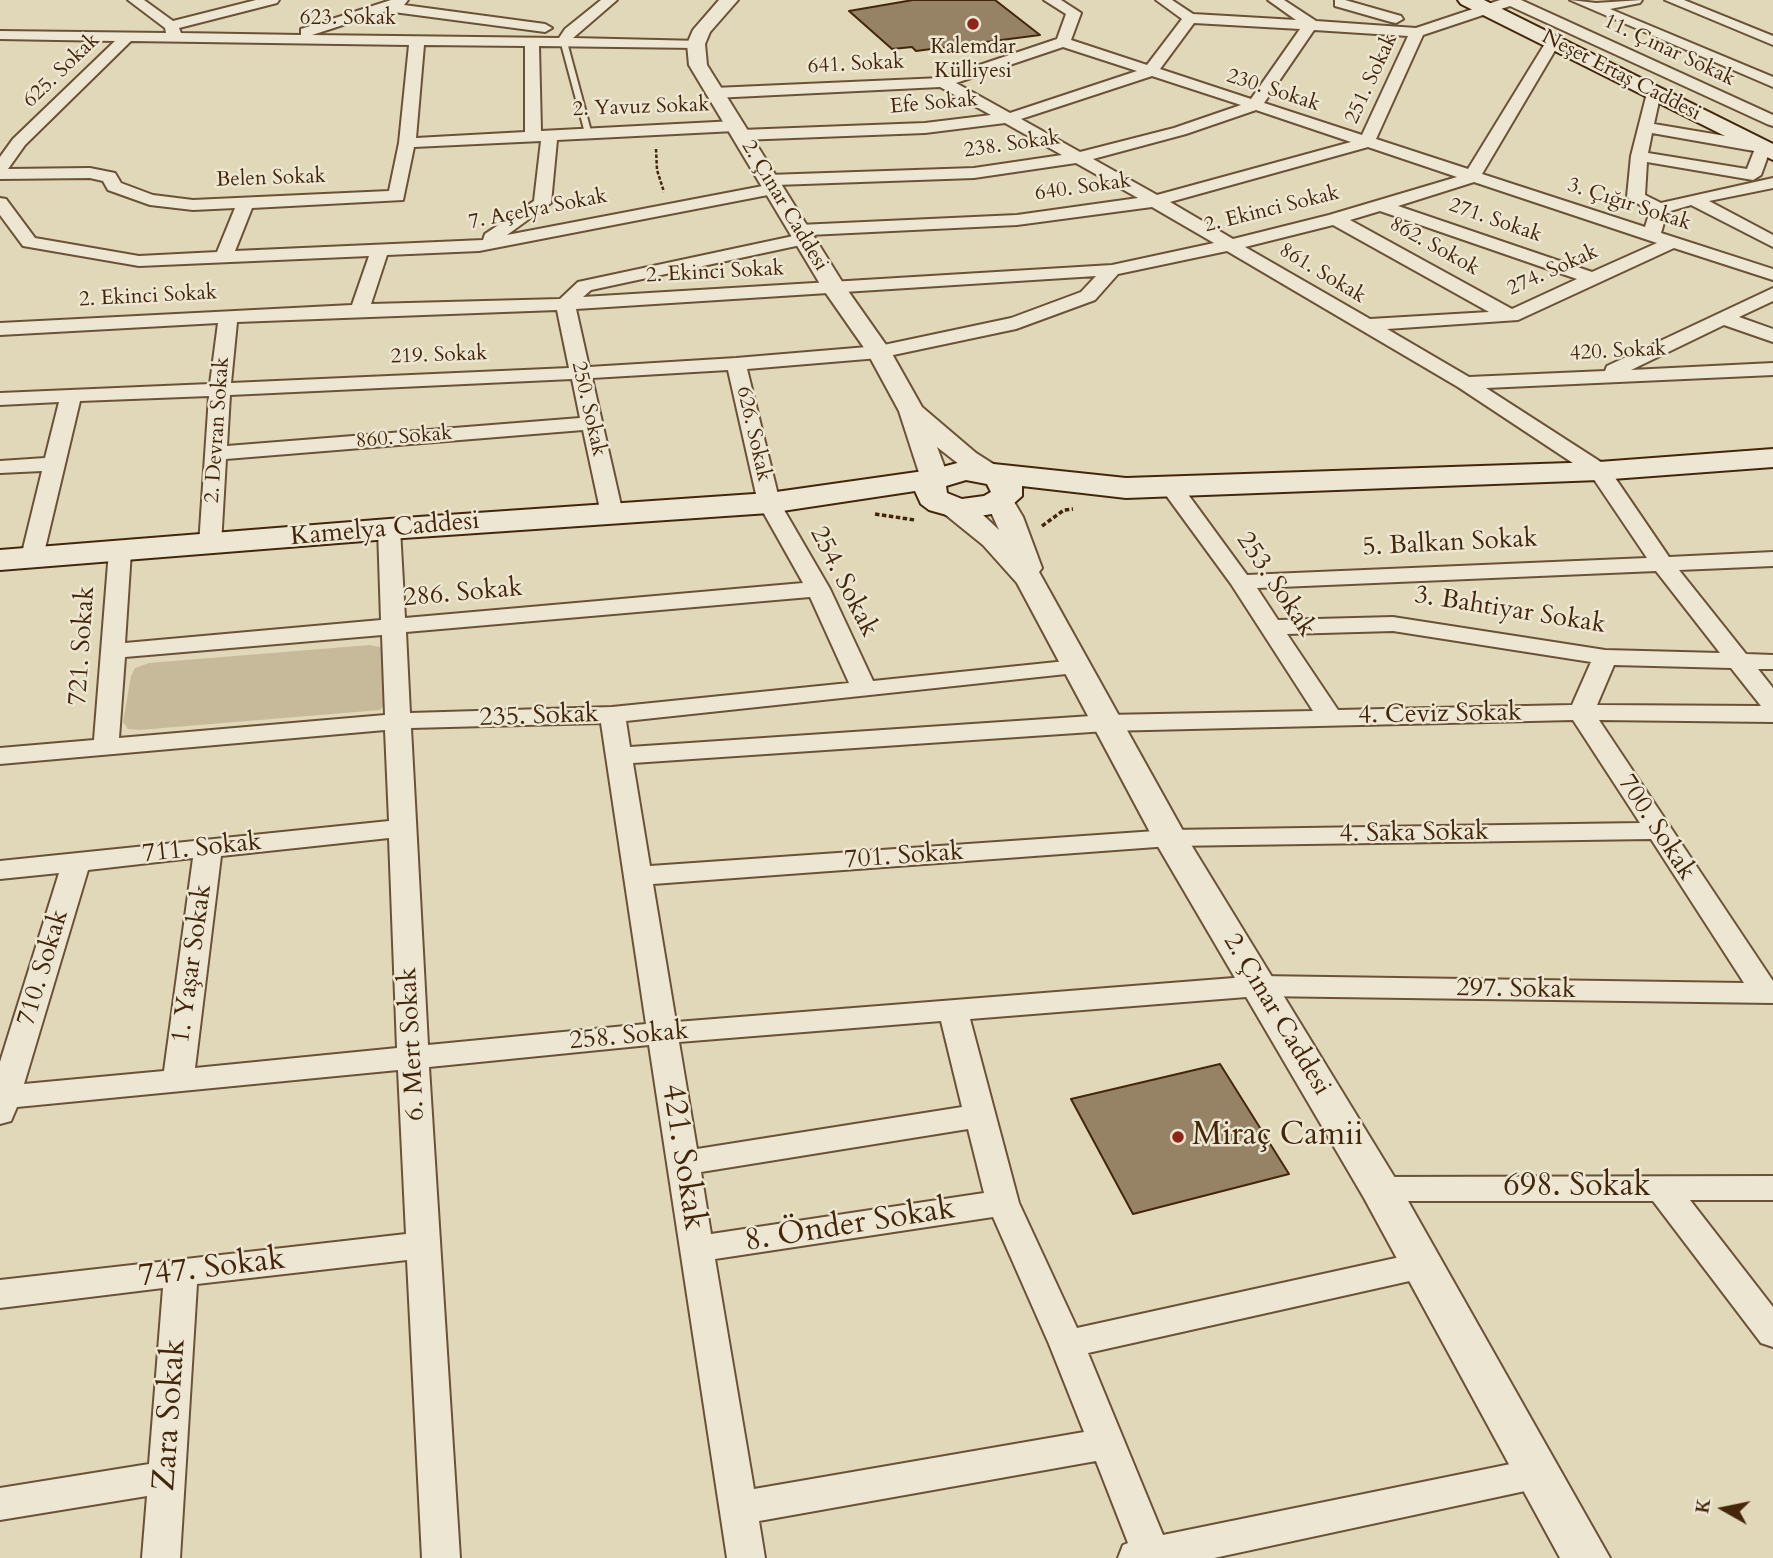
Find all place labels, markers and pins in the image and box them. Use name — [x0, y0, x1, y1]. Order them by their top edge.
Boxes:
marker: Kalemdar Külliyesi — [965, 16, 981, 32]
place label: Kalemdar Külliyesi — [930, 35, 1016, 85]
place label: Miraç Camii — [1192, 1118, 1363, 1156]
marker: Miraç Camii — [1170, 1129, 1186, 1145]

